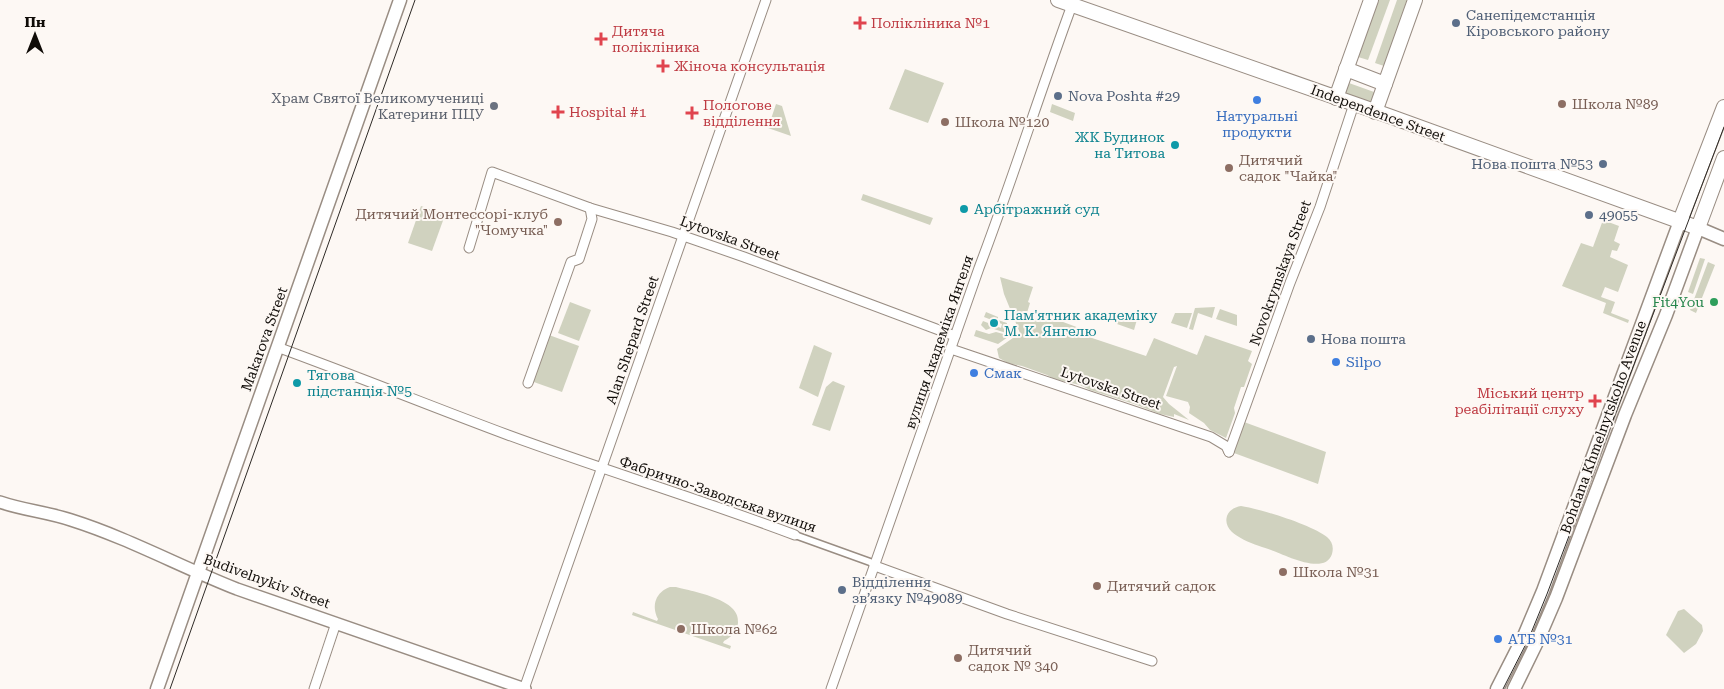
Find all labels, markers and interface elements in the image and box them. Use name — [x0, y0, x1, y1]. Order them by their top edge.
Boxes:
place label: Санепідемстанція Кіровського району — [1466, 7, 1610, 39]
north arrow — [10, 10, 60, 60]
text: Пн — [25, 14, 46, 30]
place label: Полікліника №1 — [871, 15, 990, 31]
marker: Полікліника №1 — [853, 16, 867, 30]
marker: Санепідемстанція Кіровського району — [1450, 17, 1462, 29]
place label: Дитяча полікліника — [612, 23, 700, 55]
marker: Дитяча полікліника — [594, 32, 608, 46]
place label: Жіноча консультація — [674, 58, 825, 74]
marker: Жіноча консультація — [656, 59, 670, 73]
street label: Independence Street — [1309, 81, 1447, 145]
place label: Nova Poshta #29 — [1068, 88, 1180, 104]
place label: Храм Святої Великомучениці Катерини ПЦУ — [271, 90, 485, 122]
marker: Nova Poshta #29 — [1052, 90, 1064, 102]
marker: Натуральні продукти — [1251, 94, 1263, 106]
place label: Школа №89 — [1572, 96, 1659, 112]
place label: Пологове відділення — [703, 97, 781, 129]
marker: Школа №89 — [1556, 98, 1568, 110]
marker: Храм Святої Великомучениці Катерини ПЦУ — [488, 100, 500, 112]
place label: Hospital #1 — [569, 104, 647, 120]
marker: Hospital #1 — [551, 105, 565, 119]
marker: Пологове відділення — [685, 106, 699, 120]
place label: Натуральні продукти — [1216, 108, 1299, 140]
place label: Школа №120 — [955, 114, 1049, 130]
marker: Школа №120 — [939, 116, 951, 128]
place label: ЖК Будинок на Титова — [1075, 129, 1165, 161]
marker: ЖК Будинок на Титова — [1169, 139, 1181, 151]
place label: Дитячий садок "Чайка" — [1239, 152, 1338, 184]
place label: Нова пошта №53 — [1471, 156, 1593, 172]
marker: Нова пошта №53 — [1597, 158, 1609, 170]
marker: Дитячий садок "Чайка" — [1223, 162, 1235, 174]
street label: Novokrymskaya Street — [1246, 198, 1314, 348]
place label: Арбітражний суд — [974, 201, 1100, 217]
marker: Арбітражний суд — [958, 203, 970, 215]
place label: Дитячий Монтессорі-клуб "Чомучка" — [355, 206, 548, 238]
place label: 49055 — [1599, 207, 1638, 223]
marker: 49055 — [1583, 209, 1595, 221]
street label: Lytovska Street — [678, 213, 782, 263]
marker: Дитячий Монтессорі-клуб "Чомучка" — [552, 216, 564, 228]
street label: вулиця Академіка Янгеля — [902, 253, 976, 431]
street label: Alan Shepard Street — [602, 274, 662, 406]
street label: Makarova Street — [238, 285, 290, 393]
place label: Fit4You — [1652, 294, 1704, 310]
marker: Fit4You — [1708, 296, 1720, 308]
place label: Пам'ятник академіку М. К. Янгелю — [1004, 307, 1158, 339]
marker: Пам'ятник академіку М. К. Янгелю — [988, 317, 1000, 329]
street label: Bohdana Khmelnytskoho Avenue — [1557, 318, 1649, 536]
place label: Нова пошта — [1321, 331, 1406, 347]
marker: Нова пошта — [1305, 333, 1317, 345]
place label: Silpo — [1346, 354, 1381, 370]
marker: Silpo — [1330, 356, 1342, 368]
street label: Lytovska Street — [1059, 363, 1163, 413]
place label: Смак — [984, 365, 1022, 381]
place label: Тягова пiдстанцiя №5 — [307, 367, 412, 399]
marker: Смак — [968, 367, 980, 379]
marker: Тягова пiдстанцiя №5 — [291, 377, 303, 389]
place label: Міський центр реабілітації слуху — [1454, 385, 1585, 417]
marker: Міський центр реабілітації слуху — [1588, 394, 1602, 408]
street label: Фабрично-Заводська вулиця — [617, 453, 819, 535]
street label: Budivelnykiv Street — [202, 551, 332, 611]
place label: Школа №31 — [1293, 564, 1380, 580]
marker: Школа №31 — [1277, 566, 1289, 578]
place label: Відділення зв’язку №49089 — [852, 574, 963, 606]
place label: Дитячий садок — [1107, 578, 1216, 594]
marker: Дитячий садок — [1091, 580, 1103, 592]
marker: Відділення зв’язку №49089 — [836, 584, 848, 596]
place label: Школа №62 — [691, 621, 778, 637]
marker: Школа №62 — [675, 623, 687, 635]
place label: АТБ №31 — [1508, 631, 1573, 647]
marker: АТБ №31 — [1492, 633, 1504, 645]
place label: Дитячий садок № 340 — [968, 642, 1058, 674]
marker: Дитячий садок № 340 — [952, 652, 964, 664]

